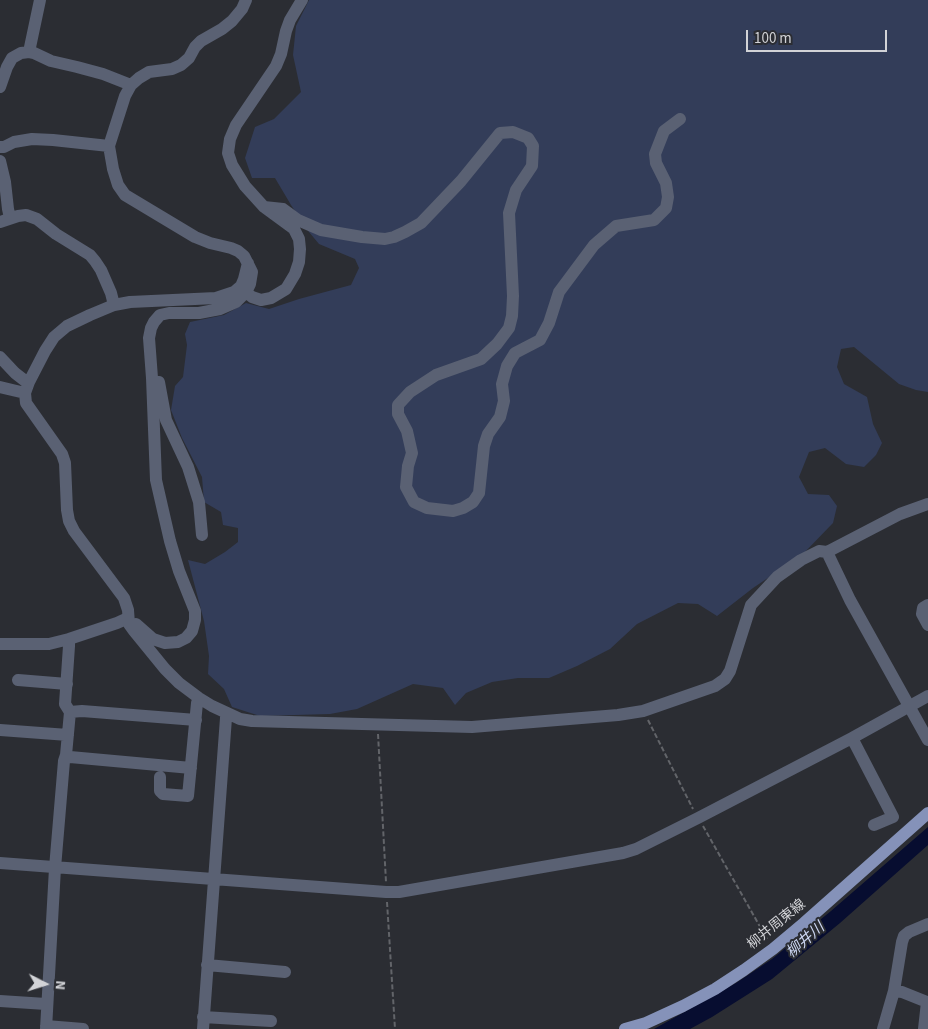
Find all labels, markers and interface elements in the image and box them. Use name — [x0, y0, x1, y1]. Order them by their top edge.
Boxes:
scale bar — [748, 20, 889, 52]
text: 100 m — [754, 28, 792, 49]
street label: 柳井周東線 — [745, 896, 809, 954]
water label: 柳井川 — [783, 919, 829, 963]
north arrow — [20, 959, 70, 1009]
text: N — [50, 980, 70, 991]

